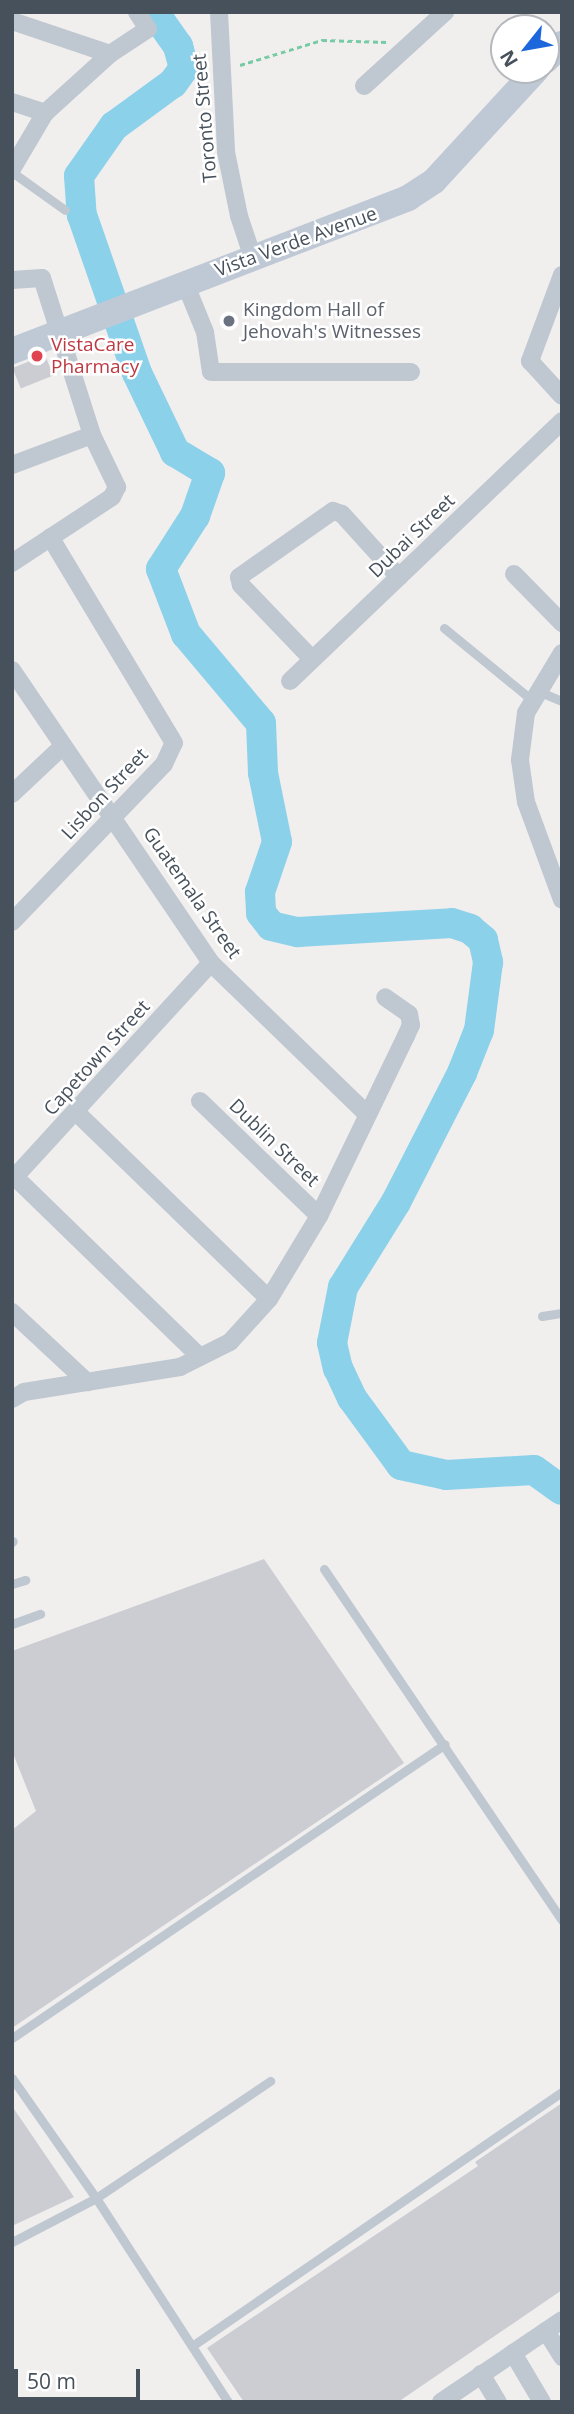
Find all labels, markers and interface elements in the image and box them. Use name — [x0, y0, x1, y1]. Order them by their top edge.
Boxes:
north arrow — [490, 14, 560, 84]
text: N — [494, 45, 524, 72]
street label: Toronto Street — [188, 53, 222, 183]
street label: Vista Verde Avenue — [212, 202, 380, 282]
place label: Kingdom Hall of Jehovah's Witnesses — [243, 299, 421, 343]
marker: Kingdom Hall of Jehovah's Witnesses — [221, 313, 237, 329]
place label: VistaCare Pharmacy — [51, 334, 139, 378]
marker: VistaCare Pharmacy — [29, 348, 45, 364]
street label: Dubai Street — [364, 489, 460, 583]
street label: Lisbon Street — [57, 744, 153, 844]
street label: Guatemala Street — [138, 823, 246, 963]
street label: Capetown Street — [39, 996, 155, 1120]
street label: Dublin Street — [224, 1094, 324, 1192]
scale bar — [18, 2354, 144, 2398]
text: 50 m — [27, 2367, 76, 2395]

